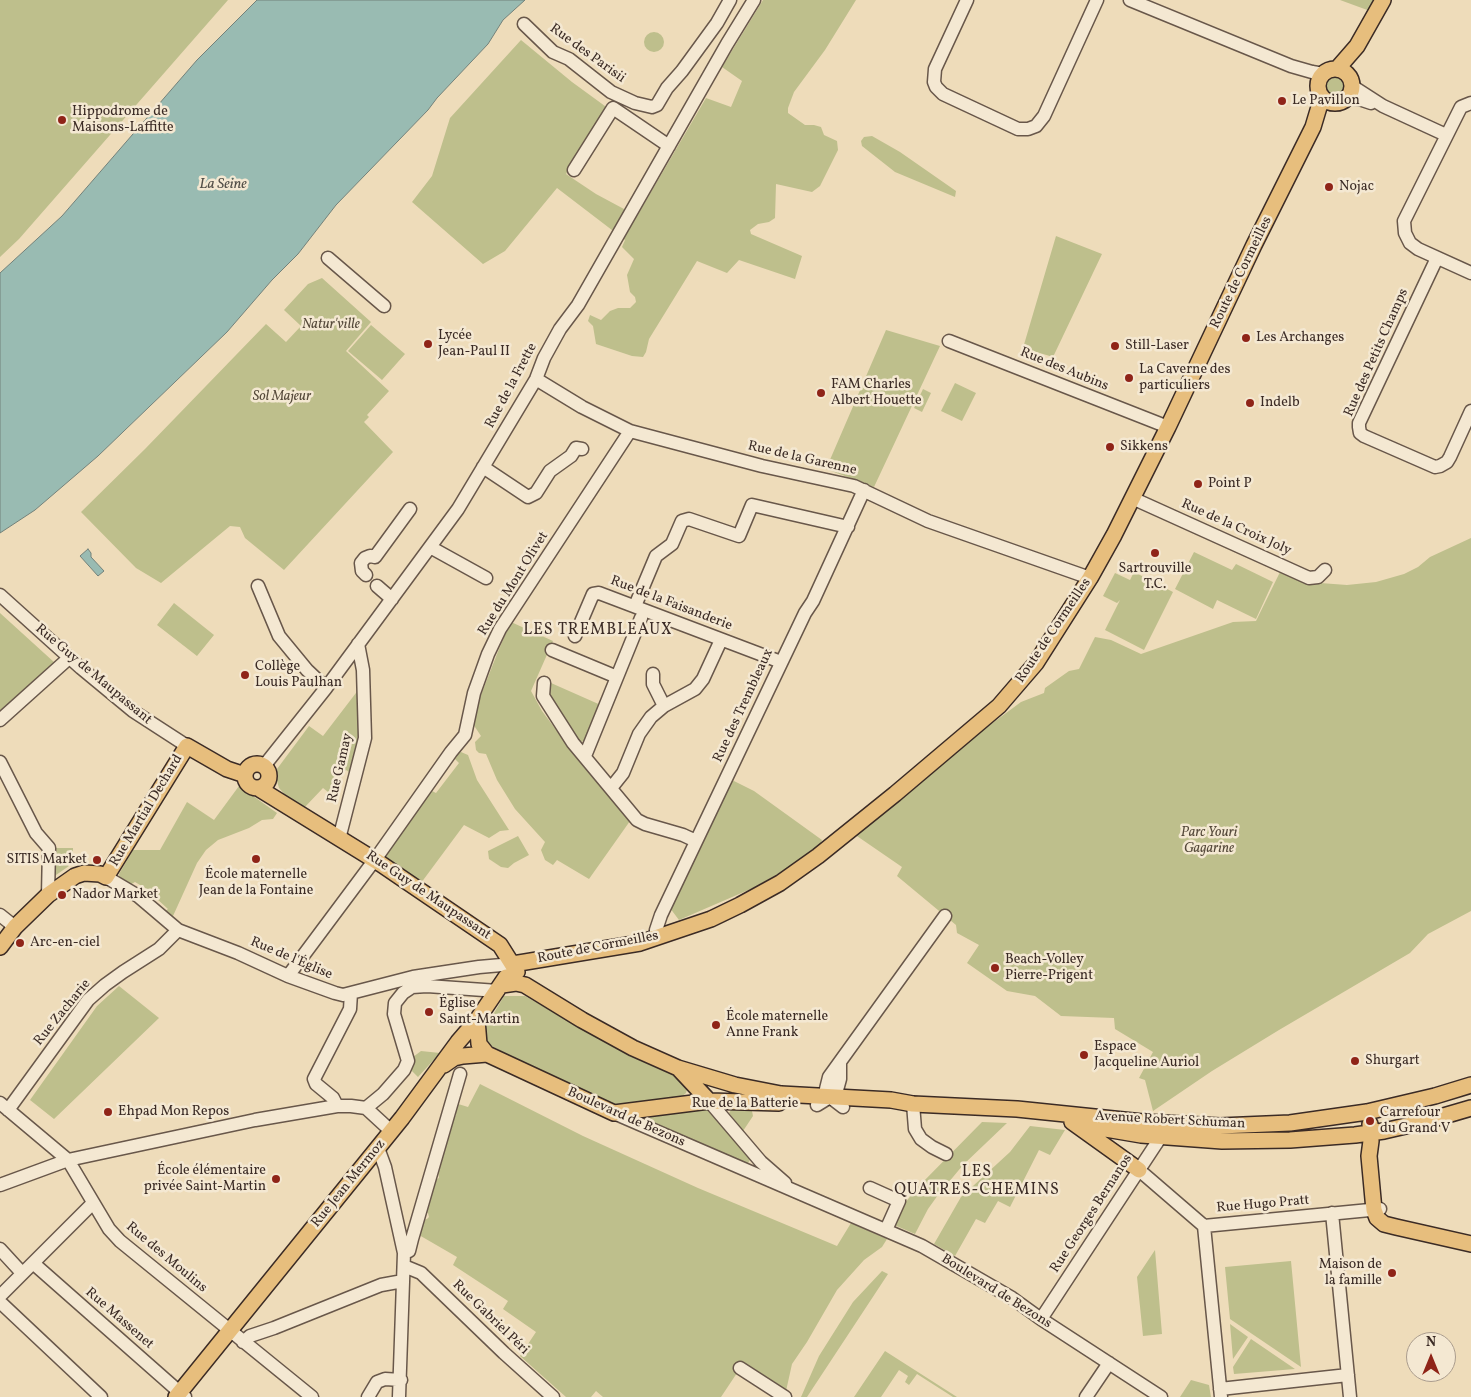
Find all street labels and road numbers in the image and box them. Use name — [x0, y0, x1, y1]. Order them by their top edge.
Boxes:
street label: Rue des Parisii — [546, 21, 628, 87]
street label: Route de Cormeilles — [1208, 214, 1276, 332]
street label: Rue des Petits Champs — [1341, 286, 1413, 420]
street label: Rue de la Frette — [482, 340, 542, 432]
street label: Rue des Aubins — [1017, 345, 1111, 395]
street label: Rue de la Garenne — [746, 438, 858, 480]
street label: Rue de la Croix Joly — [1178, 496, 1294, 560]
street label: Rue du Mont Olivet — [475, 529, 553, 639]
street label: Rue de la Faisanderie — [608, 573, 734, 635]
street label: Route de Cormeilles — [1013, 575, 1095, 687]
street label: Rue Guy de Maupassant — [31, 621, 155, 729]
street label: Rue des Trembleaux — [710, 647, 778, 765]
street label: Rue Gamay — [325, 732, 357, 804]
street label: Rue Martial Dechard — [107, 752, 187, 870]
street label: Rue Guy de Maupassant — [362, 848, 494, 944]
street label: Route de Cormeilles — [536, 928, 660, 968]
street label: Rue de l'Église — [247, 934, 335, 984]
street label: Rue Zacharie — [31, 976, 95, 1050]
street label: Boulevard de Bezons — [564, 1084, 688, 1152]
street label: Rue de la Batterie — [692, 1096, 798, 1112]
street label: Avenue Robert Schuman — [1094, 1109, 1246, 1133]
street label: Rue Jean Mermoz — [308, 1137, 390, 1231]
street label: Rue Georges Bernanos — [1047, 1152, 1137, 1276]
street label: Rue Hugo Pratt — [1216, 1193, 1310, 1217]
street label: Rue des Moulins — [122, 1219, 210, 1297]
street label: Boulevard de Bezons — [938, 1251, 1054, 1333]
street label: Rue Gabriel Péri — [448, 1277, 532, 1359]
street label: Rue Massenet — [81, 1285, 157, 1353]

